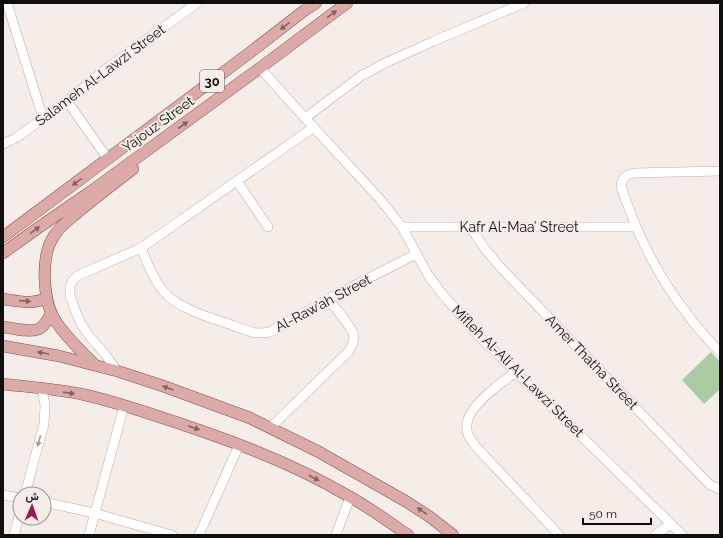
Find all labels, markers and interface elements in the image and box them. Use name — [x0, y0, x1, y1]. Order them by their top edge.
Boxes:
one-way arrow — [327, 10, 338, 18]
street label: Salameh Al-Lawzi Street — [32, 21, 168, 129]
one-way arrow — [279, 22, 290, 30]
road number: 30 — [200, 70, 224, 92]
street label: Yajouz Street — [119, 93, 197, 155]
one-way arrow — [177, 121, 188, 129]
one-way arrow — [72, 178, 82, 186]
street label: Kafr Al-Maa’ Street — [459, 219, 579, 235]
one-way arrow — [29, 226, 40, 234]
street label: Al-Raw’ah Street — [272, 271, 374, 335]
one-way arrow — [19, 298, 31, 305]
street label: Mifleh Al-Ali Al-Lawzi Street — [449, 302, 587, 440]
street label: Amer Thatha Street — [543, 311, 642, 413]
one-way arrow — [37, 350, 49, 356]
one-way arrow — [162, 385, 174, 391]
one-way arrow — [63, 390, 76, 396]
one-way arrow — [189, 426, 201, 432]
one-way arrow — [36, 435, 42, 447]
one-way arrow — [308, 475, 320, 481]
north arrow — [12, 486, 52, 526]
text: ش — [25, 490, 39, 503]
scale bar — [583, 500, 651, 526]
one-way arrow — [416, 507, 427, 515]
text: 50 m — [589, 507, 617, 521]

